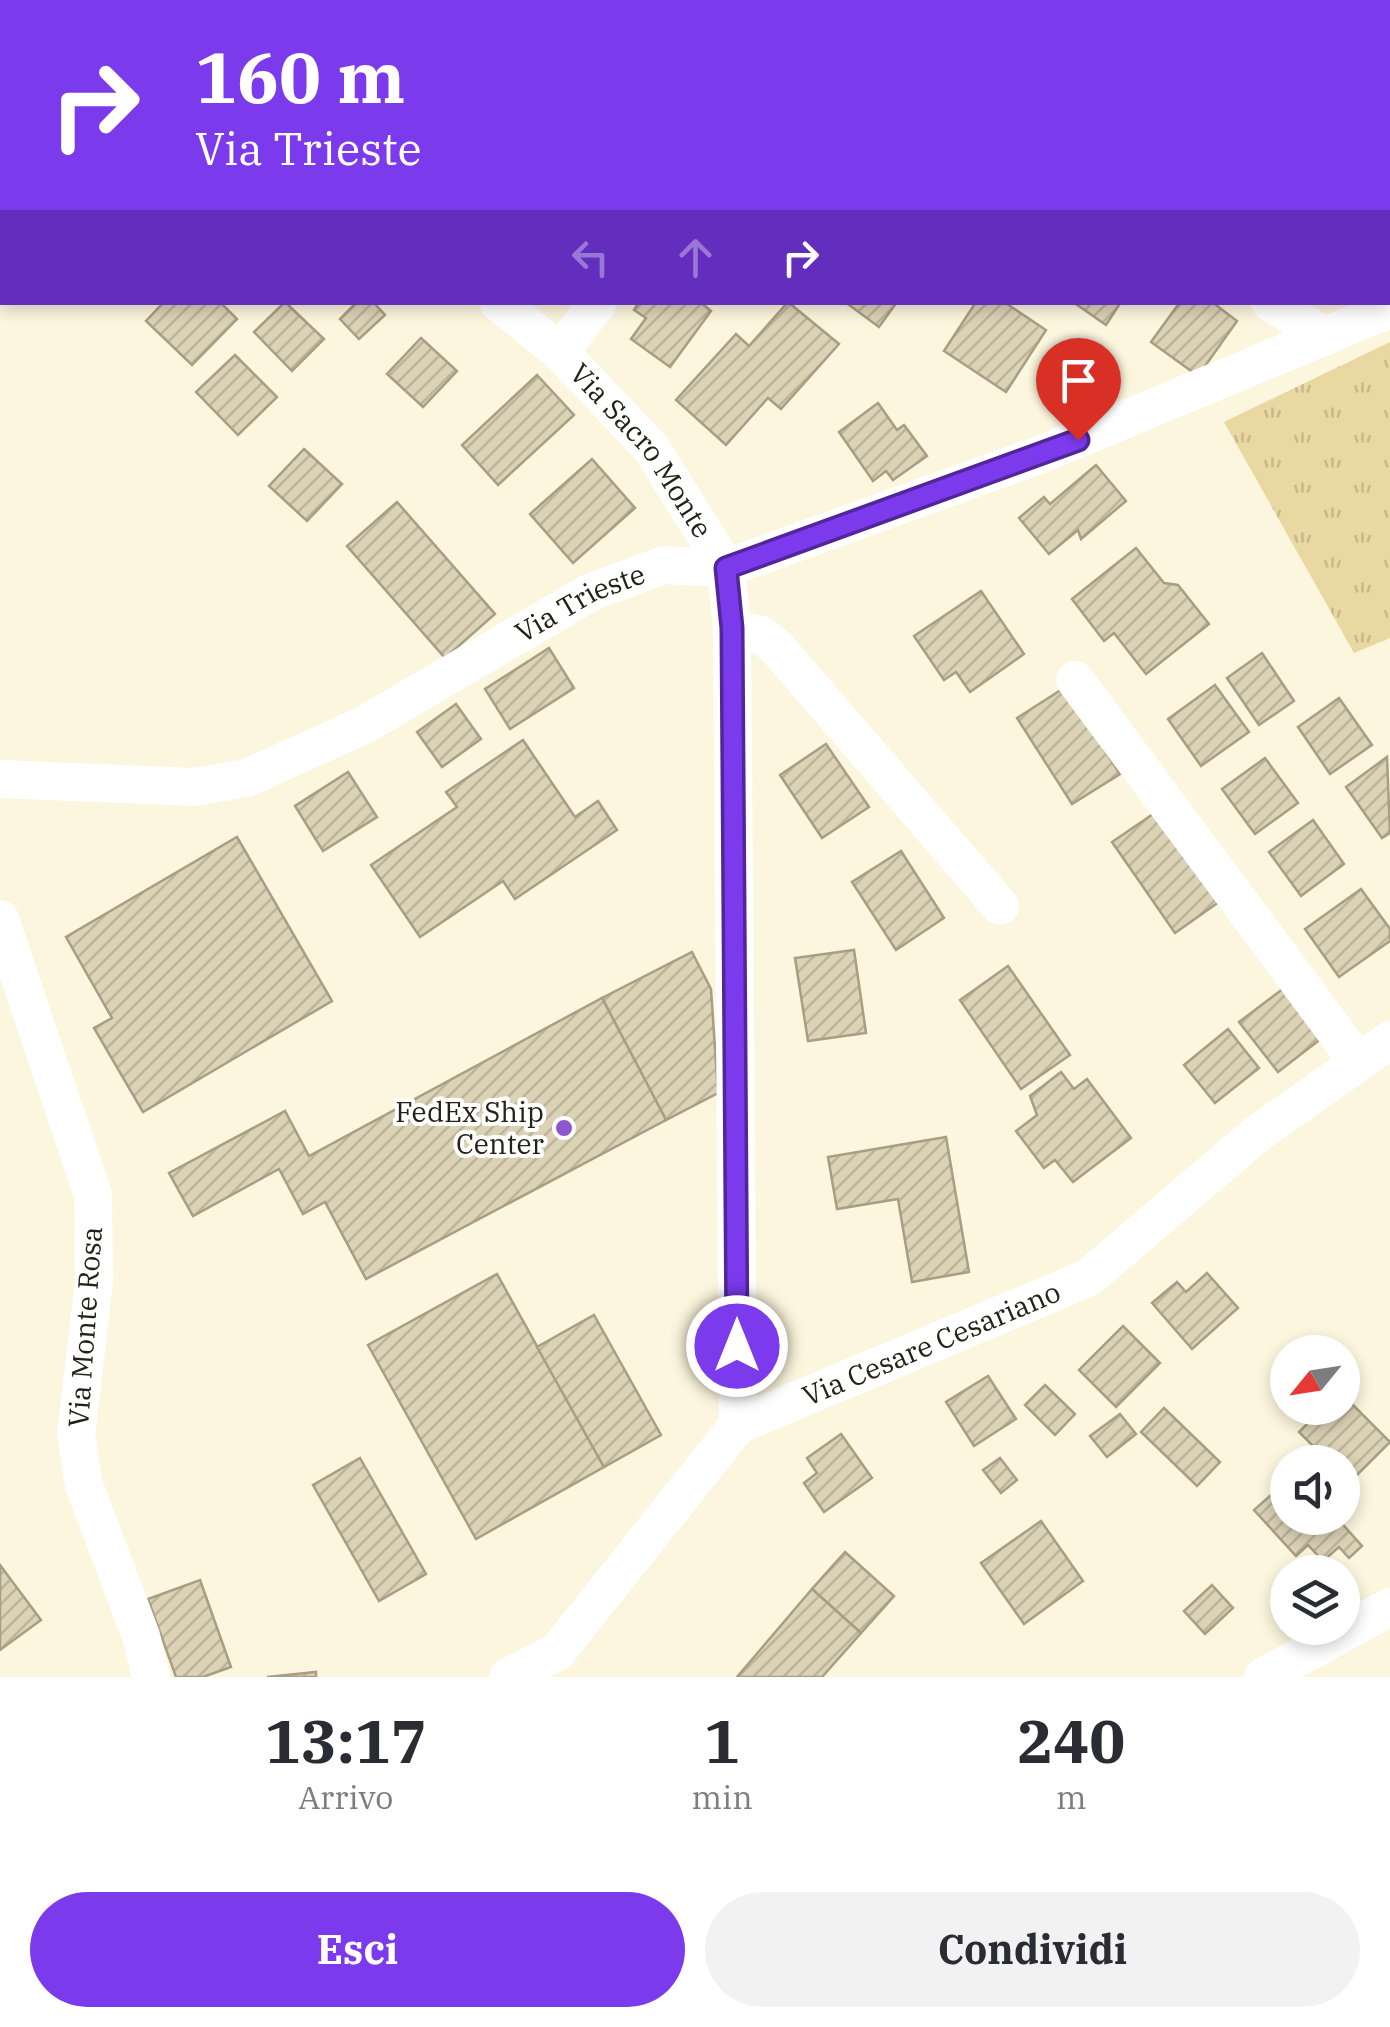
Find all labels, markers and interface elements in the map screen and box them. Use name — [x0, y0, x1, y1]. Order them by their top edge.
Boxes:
text: 160 m — [195, 31, 405, 122]
icon: right — [30, 40, 160, 170]
text: Via Trieste — [195, 119, 422, 177]
icon: left — [563, 230, 618, 285]
icon: ahead — [668, 230, 723, 285]
icon: right — [773, 230, 828, 285]
pin — [1036, 338, 1121, 441]
icon: arrive — [1051, 353, 1106, 408]
street label: Via Sacro Monte — [562, 355, 721, 544]
street label: Via Trieste — [508, 555, 650, 651]
place label: FedEx Ship Center — [395, 1093, 545, 1162]
marker: FedEx Ship Center — [553, 1117, 575, 1139]
street label: Via Monte Rosa — [59, 1225, 110, 1429]
street label: Via Cesare Cesariano — [796, 1273, 1066, 1414]
position arrow — [685, 1294, 789, 1398]
north arrow — [1270, 1335, 1360, 1425]
map controls — [1270, 1335, 1360, 1645]
button: sound — [1270, 1445, 1360, 1535]
button: layers — [1270, 1555, 1360, 1645]
text: 13:17 — [265, 1701, 427, 1780]
text: 1 — [704, 1701, 740, 1780]
text: 240 — [1017, 1701, 1125, 1780]
text: Arrivo — [298, 1776, 393, 1818]
text: min — [692, 1776, 753, 1818]
text: m — [1056, 1776, 1087, 1818]
button: Esci — [30, 1892, 685, 2007]
button: Condividi — [705, 1892, 1360, 2007]

